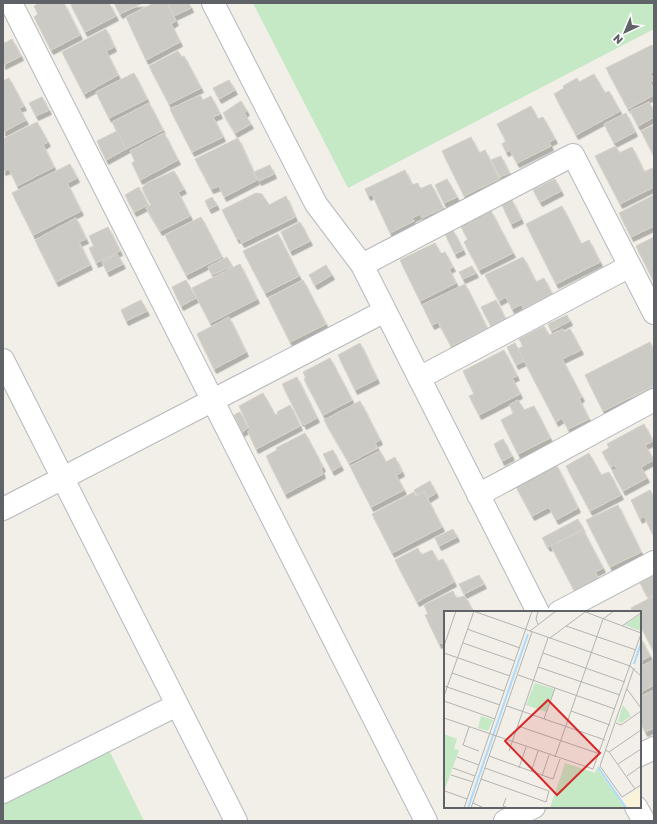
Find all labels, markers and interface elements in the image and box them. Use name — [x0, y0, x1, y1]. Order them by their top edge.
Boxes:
north arrow — [605, 12, 645, 52]
text: N — [610, 32, 625, 47]
inset map — [444, 611, 641, 808]

